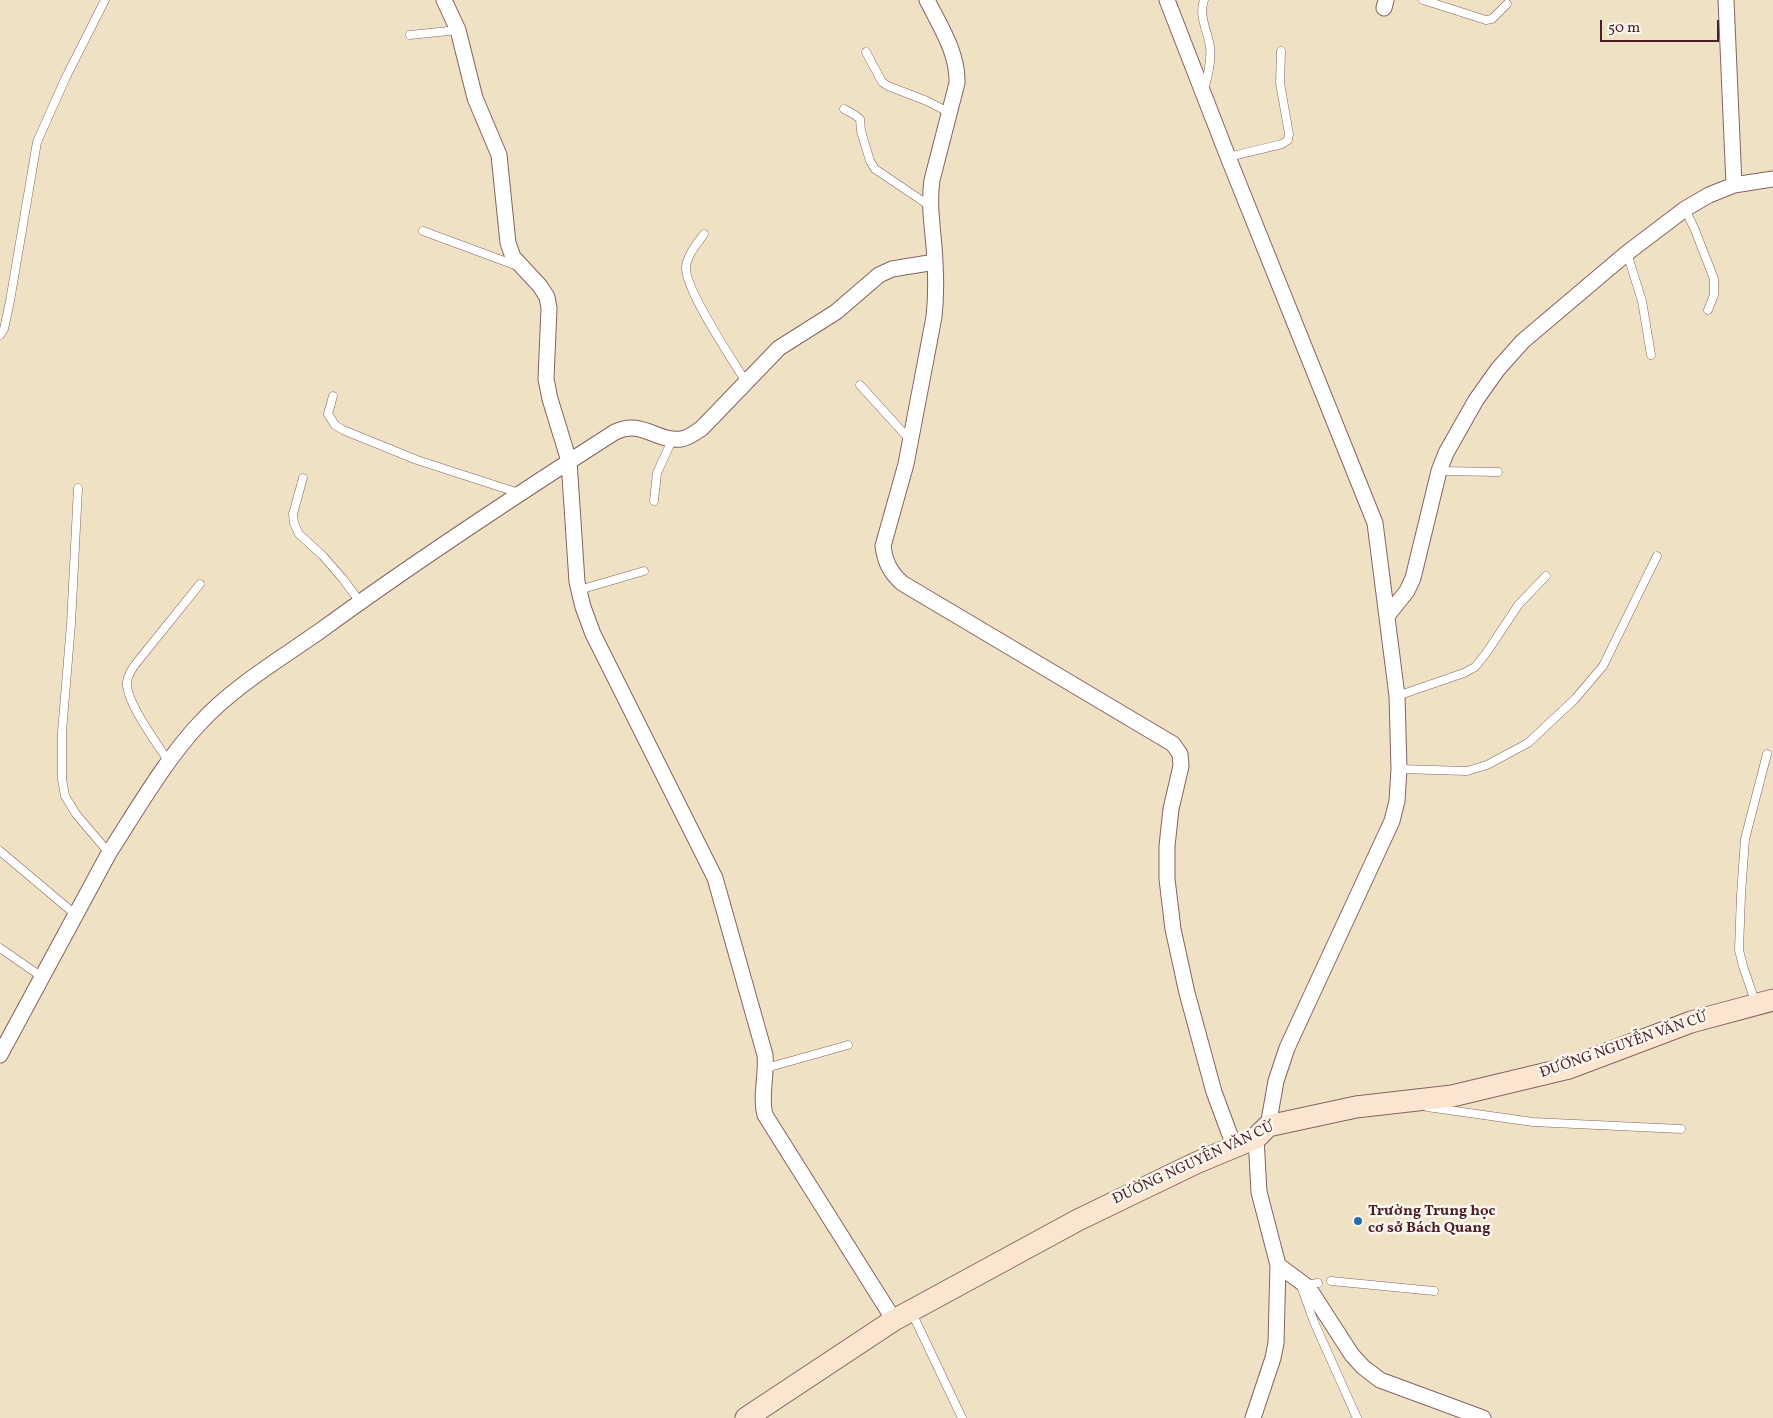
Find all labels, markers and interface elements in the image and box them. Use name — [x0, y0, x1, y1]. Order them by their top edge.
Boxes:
scale bar — [1603, 10, 1722, 42]
text: 50 m — [1608, 18, 1640, 39]
street label: ĐƯỜNG NGUYỄN VĂN CỪ — [1538, 1009, 1710, 1083]
street label: ĐƯỜNG NGUYỄN VĂN CỪ — [1110, 1119, 1278, 1209]
place label: Trường Trung học cơ sở Bách Quang — [1368, 1203, 1495, 1238]
marker: Trường Trung học cơ sở Bách Quang — [1352, 1215, 1364, 1227]

